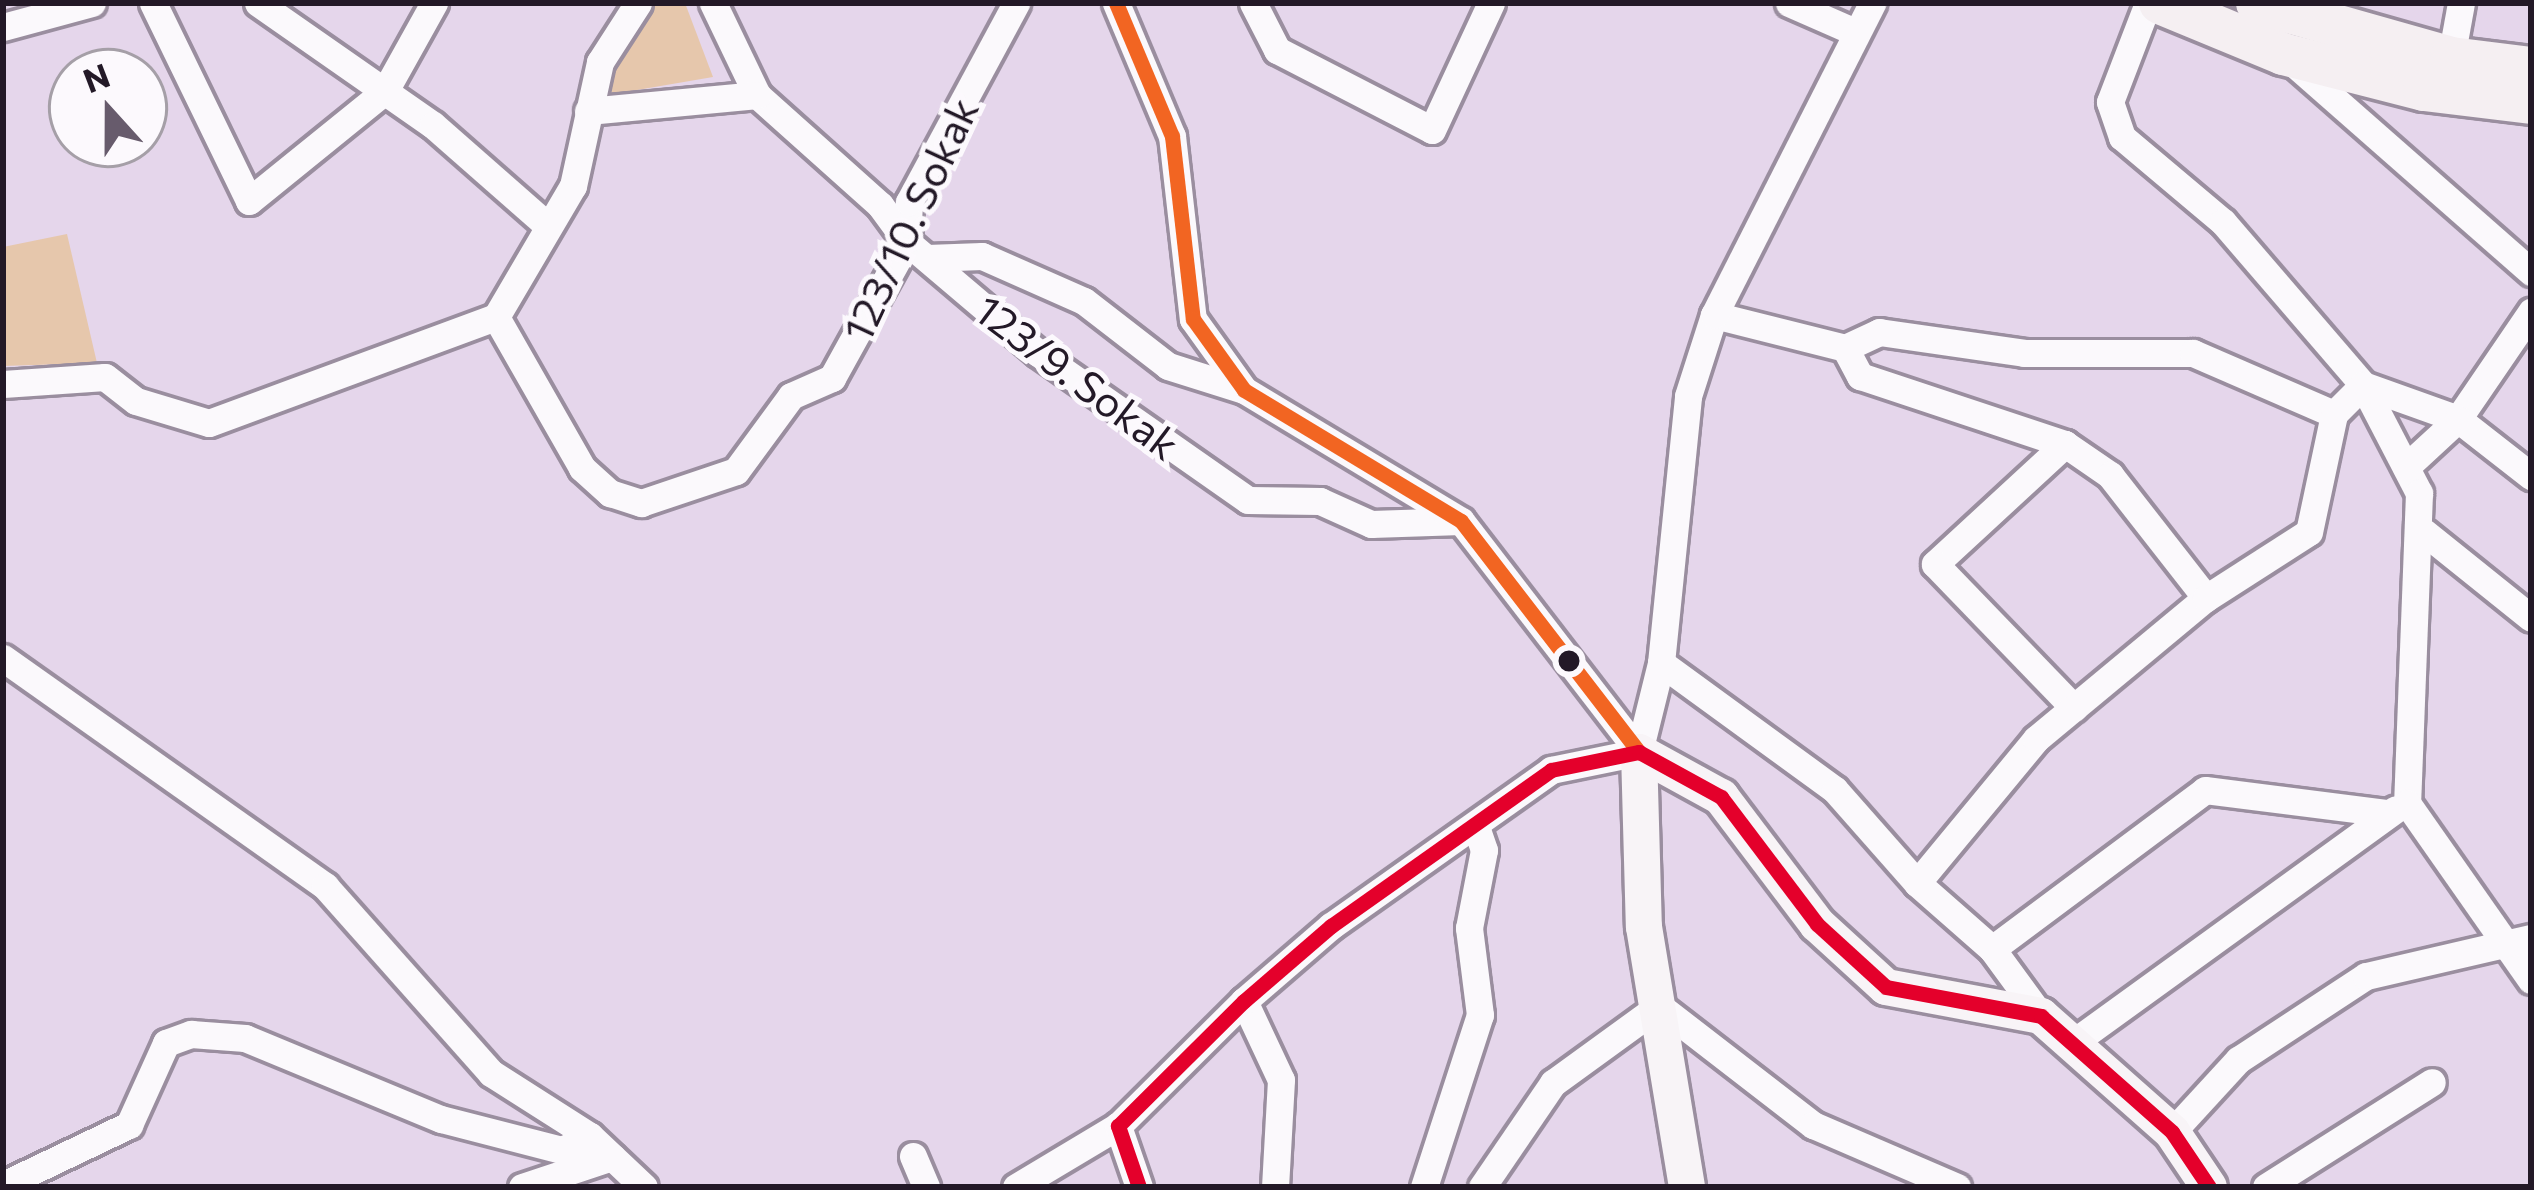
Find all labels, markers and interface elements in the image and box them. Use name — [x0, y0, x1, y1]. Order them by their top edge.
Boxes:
north arrow — [48, 48, 168, 168]
text: N — [77, 53, 115, 100]
street label: 123/10. Sokak — [831, 89, 987, 349]
street label: 123/9. Sokak — [966, 283, 1190, 469]
unlabelled marker — [1558, 650, 1580, 672]

